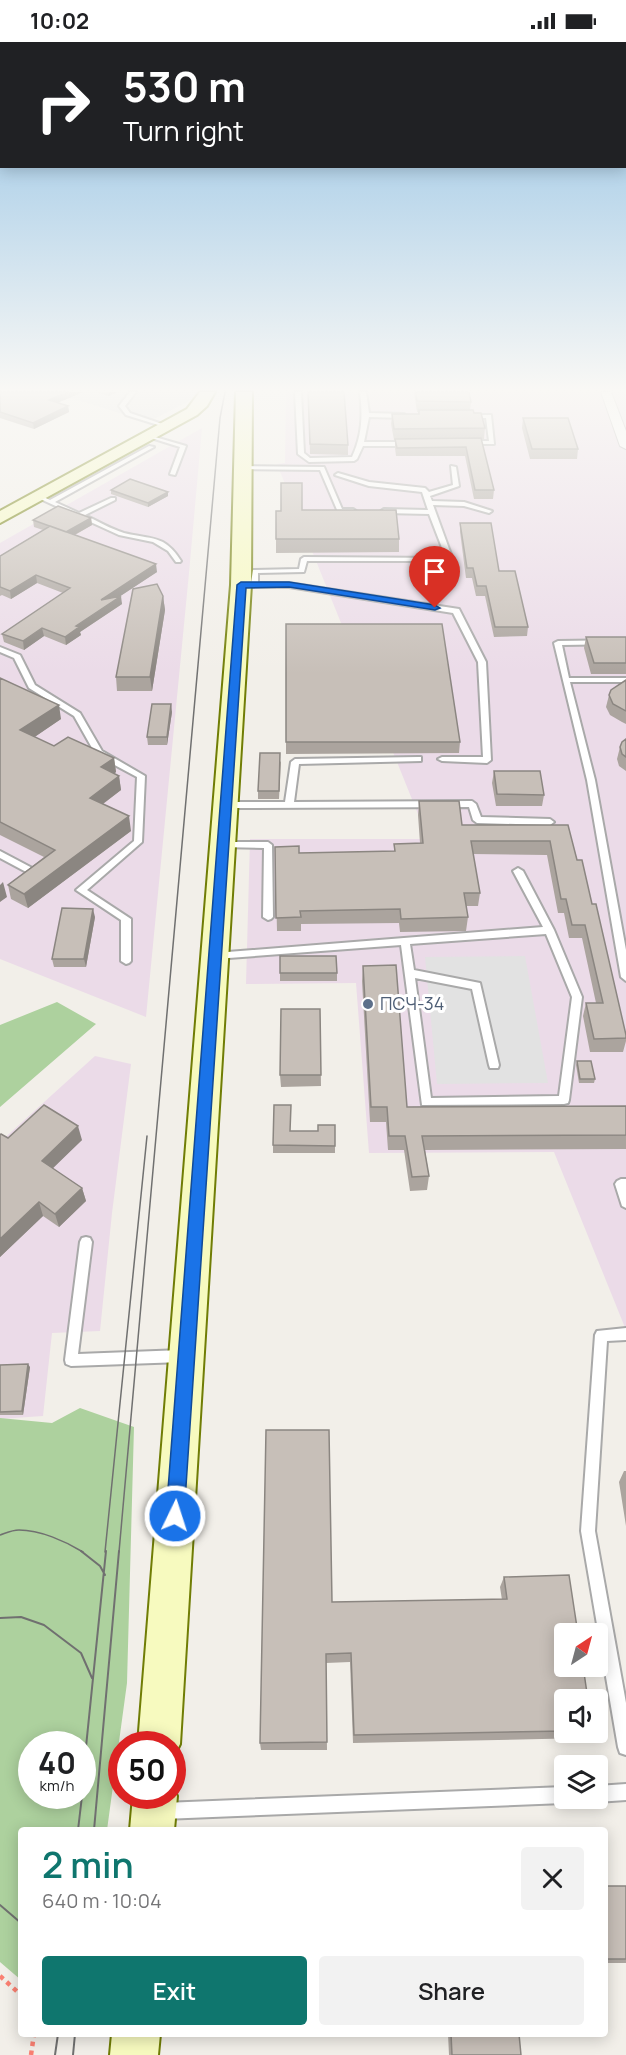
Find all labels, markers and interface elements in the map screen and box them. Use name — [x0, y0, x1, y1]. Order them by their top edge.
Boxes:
text: 10:02 — [30, 6, 89, 36]
text: 530 m — [123, 57, 246, 115]
icon: right — [24, 66, 102, 144]
text: Turn right — [123, 112, 244, 149]
pin — [409, 546, 460, 608]
icon: arrive — [418, 555, 451, 588]
place label: ПСЧ-34 — [380, 991, 444, 1015]
marker: ПСЧ-34 — [361, 997, 375, 1011]
position arrow — [143, 1484, 207, 1548]
north arrow — [554, 1623, 608, 1677]
map controls — [554, 1623, 608, 1809]
button: sound — [554, 1689, 608, 1743]
speed limit sign: 50 — [108, 1731, 186, 1809]
text: 40 — [38, 1742, 76, 1783]
button: layers — [554, 1755, 608, 1809]
text: km/h — [40, 1775, 74, 1796]
text: 2 min — [42, 1840, 134, 1889]
button: close — [521, 1847, 584, 1910]
text: 640 m · 10:04 — [42, 1887, 162, 1914]
button: Exit — [42, 1956, 307, 2025]
button: Share — [319, 1956, 584, 2025]

